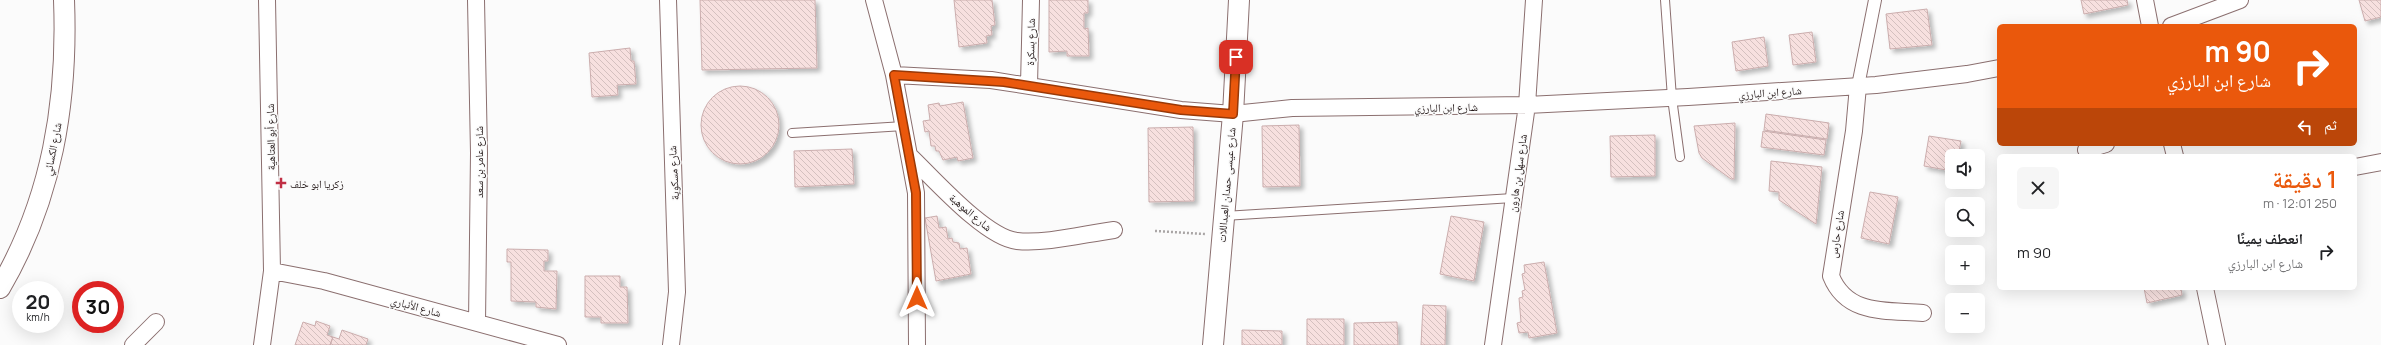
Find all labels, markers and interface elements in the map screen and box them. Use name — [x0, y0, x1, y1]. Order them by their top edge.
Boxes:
street label: شارع بسكرة — [1022, 18, 1038, 66]
text: 90 m — [2204, 32, 2271, 70]
pin — [1219, 40, 1253, 74]
icon: right — [2285, 40, 2337, 92]
icon: arrive — [1225, 46, 1247, 68]
text: شارع ابن البارزي — [2167, 68, 2271, 92]
street label: شارع ابن البارزي — [1738, 82, 1802, 103]
street label: شارع ابن البارزي — [1414, 99, 1478, 117]
street label: شارع أبو العتاهية — [262, 103, 278, 171]
text: ثم — [2324, 114, 2337, 135]
icon: left — [2294, 116, 2316, 138]
street label: شارع الكسائي — [40, 121, 66, 177]
street label: شارع عامر بن سعد — [471, 126, 486, 198]
street label: شارع عيسى حمدان العبداللات — [1213, 127, 1239, 243]
street label: شارع سهل بن هارون — [1504, 133, 1530, 213]
street label: شارع مسكوية — [664, 145, 682, 201]
map controls — [1945, 149, 1985, 333]
button: sound — [1945, 149, 1985, 189]
text: 1 دقيقة — [2272, 162, 2337, 195]
button: close — [2017, 167, 2059, 209]
place label: زكريا ابو خلف — [290, 176, 344, 191]
marker: زكريا ابو خلف — [275, 177, 287, 189]
street label: شارع الموهبة — [946, 190, 996, 234]
text: 250 m · 12:01 — [2263, 194, 2337, 212]
button: search — [1945, 197, 1985, 237]
street label: شارع حارس — [1825, 209, 1847, 259]
text: انعطف يمينًا — [2236, 228, 2303, 249]
icon: right — [2315, 241, 2337, 263]
text: 90 m — [2017, 242, 2051, 263]
button: + — [1945, 245, 1985, 285]
text: شارع ابن البارزي — [2228, 254, 2303, 272]
position arrow — [896, 277, 938, 319]
speed limit sign: 30 — [72, 281, 124, 333]
text: 20 — [25, 288, 51, 315]
street label: شارع الأنباري — [389, 292, 443, 322]
button: − — [1945, 293, 1985, 333]
text: km/h — [26, 310, 50, 324]

